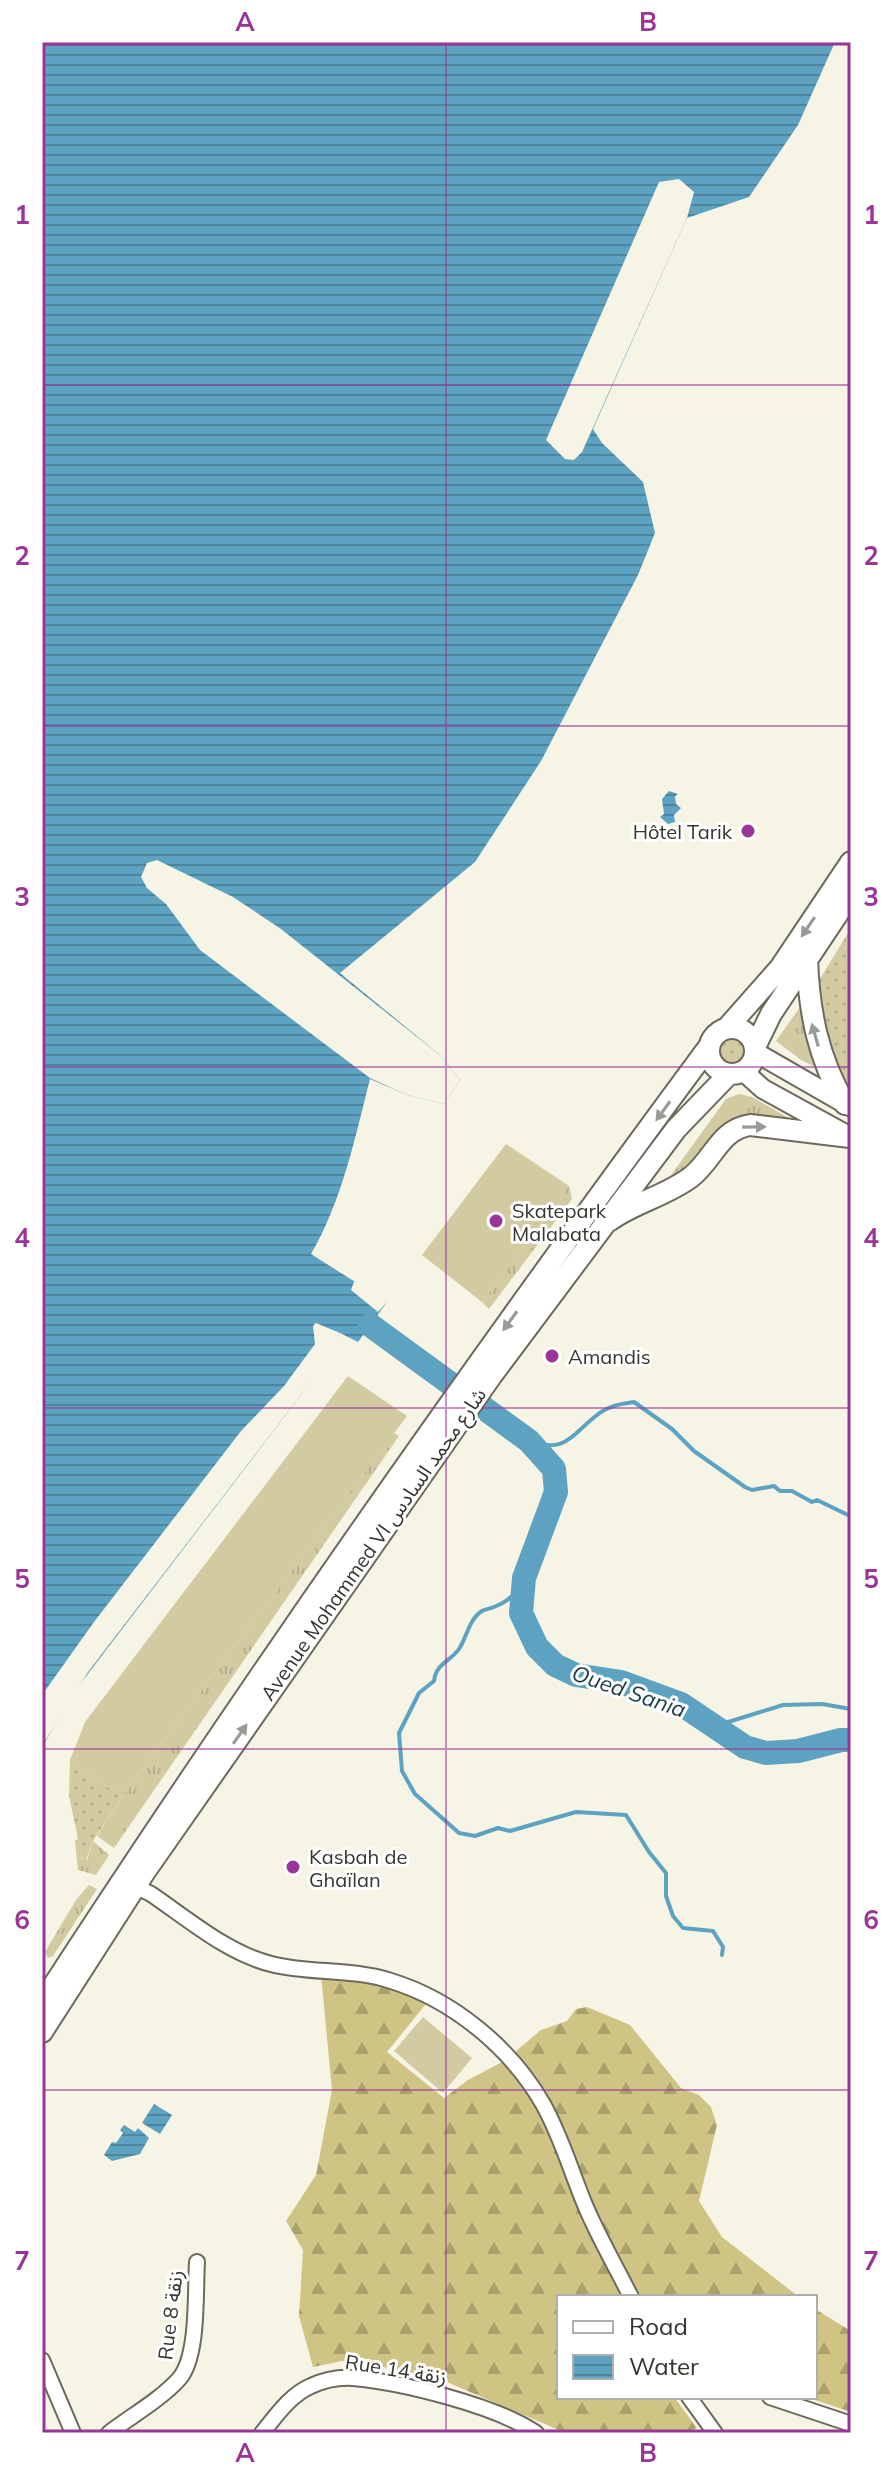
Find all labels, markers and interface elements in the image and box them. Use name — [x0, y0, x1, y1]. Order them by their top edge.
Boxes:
text: A — [235, 5, 255, 38]
text: B — [639, 5, 657, 38]
text: 1 — [14, 198, 30, 231]
text: 1 — [863, 198, 879, 231]
text: 2 — [14, 539, 30, 572]
text: 2 — [863, 539, 879, 572]
place label: Hôtel Tarik — [633, 819, 733, 844]
marker: Hôtel Tarik — [739, 822, 757, 840]
text: 3 — [14, 880, 30, 913]
text: 3 — [863, 880, 879, 913]
one-way arrow — [801, 916, 816, 937]
one-way arrow — [809, 1022, 821, 1047]
one-way arrow — [655, 1101, 671, 1121]
one-way arrow — [741, 1121, 767, 1133]
place label: Skatepark Malabata — [512, 1198, 607, 1246]
marker: Skatepark Malabata — [487, 1212, 505, 1230]
text: 4 — [14, 1221, 30, 1254]
text: 4 — [863, 1221, 879, 1254]
one-way arrow — [502, 1311, 518, 1332]
place label: Amandis — [568, 1344, 651, 1369]
marker: Amandis — [543, 1347, 561, 1365]
street label: Avenue Mohammed VI شارع محمد السادس — [255, 1383, 494, 1707]
text: 5 — [14, 1562, 30, 1595]
text: 5 — [863, 1562, 879, 1595]
water label: Oued Sania — [568, 1658, 690, 1724]
one-way arrow — [232, 1724, 247, 1745]
place label: Kasbah de Ghaïlan — [309, 1844, 407, 1892]
marker: Kasbah de Ghaïlan — [284, 1858, 302, 1876]
text: 6 — [14, 1903, 30, 1936]
text: 6 — [863, 1903, 879, 1936]
text: 7 — [14, 2244, 30, 2277]
text: 7 — [863, 2244, 879, 2277]
street label: Rue 8 زنقة — [152, 2269, 188, 2361]
legend — [557, 2295, 817, 2399]
text: Road — [629, 2311, 688, 2341]
street label: Rue 14 زنقة — [343, 2349, 449, 2389]
text: Water — [629, 2351, 699, 2381]
text: A — [235, 2436, 255, 2469]
text: B — [639, 2436, 657, 2469]

